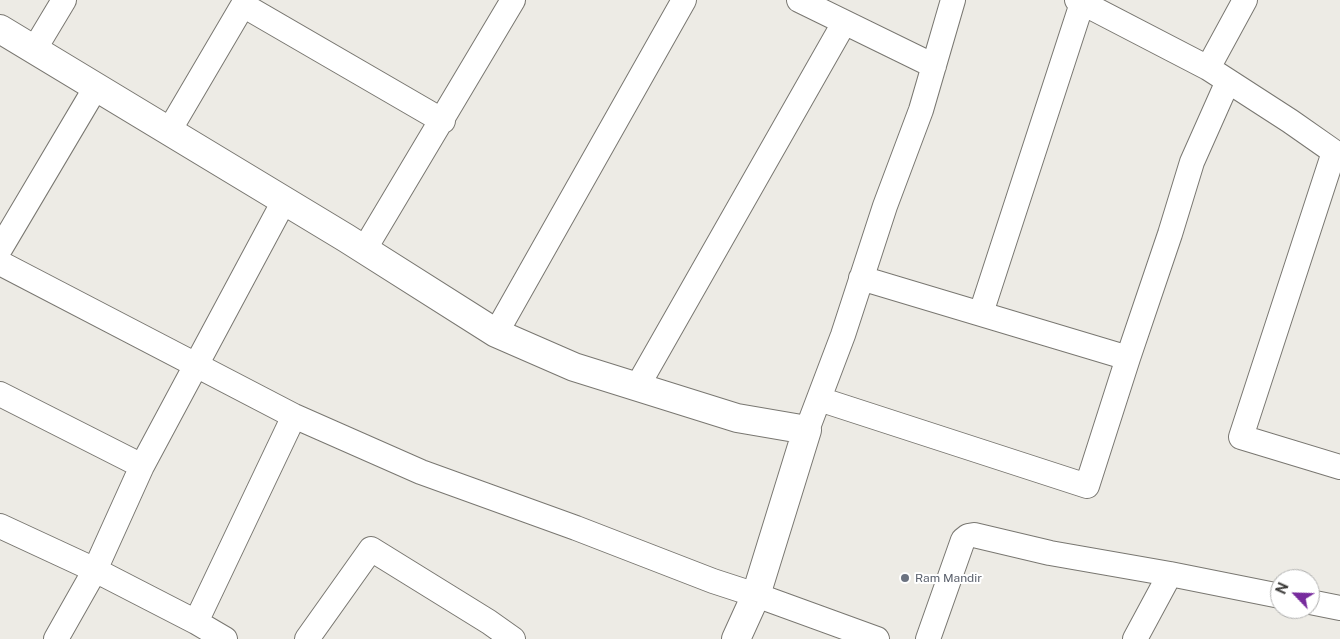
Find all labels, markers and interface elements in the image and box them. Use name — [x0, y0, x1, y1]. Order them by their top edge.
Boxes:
north arrow — [1270, 569, 1320, 619]
place label: Ram Mandir — [915, 571, 982, 585]
marker: Ram Mandir — [899, 572, 911, 584]
text: N — [1273, 580, 1292, 597]

